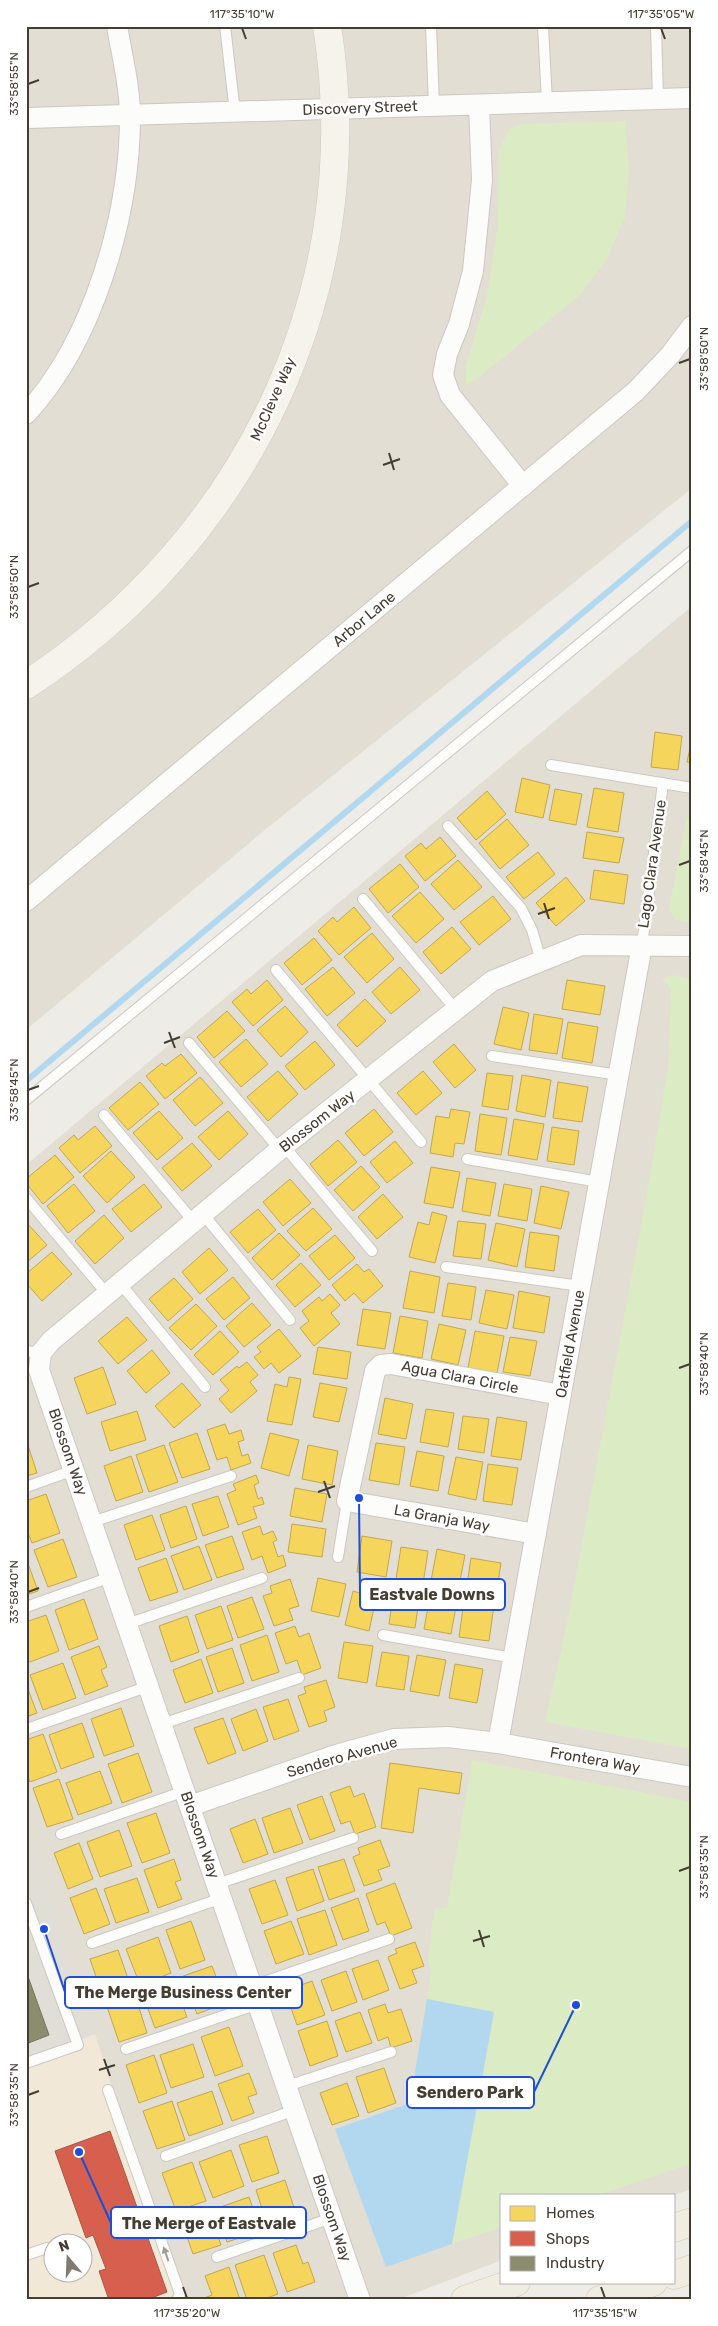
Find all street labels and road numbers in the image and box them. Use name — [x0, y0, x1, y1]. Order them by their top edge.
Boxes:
street label: Discovery Street — [302, 97, 418, 119]
street label: McCleve Way — [246, 354, 300, 444]
street label: Arbor Lane — [329, 588, 399, 650]
street label: Lago Clara Avenue — [634, 799, 670, 929]
street label: Blossom Way — [276, 1086, 358, 1156]
street label: Oatfield Avenue — [552, 1289, 588, 1399]
street label: Agua Clara Circle — [400, 1357, 520, 1397]
street label: Blossom Way — [45, 1406, 91, 1498]
street label: La Granja Way — [393, 1501, 491, 1535]
street label: Sendero Avenue — [285, 1733, 399, 1781]
street label: Frontera Way — [548, 1743, 642, 1777]
street label: Blossom Way — [177, 1789, 223, 1881]
street label: Blossom Way — [309, 2172, 355, 2264]

